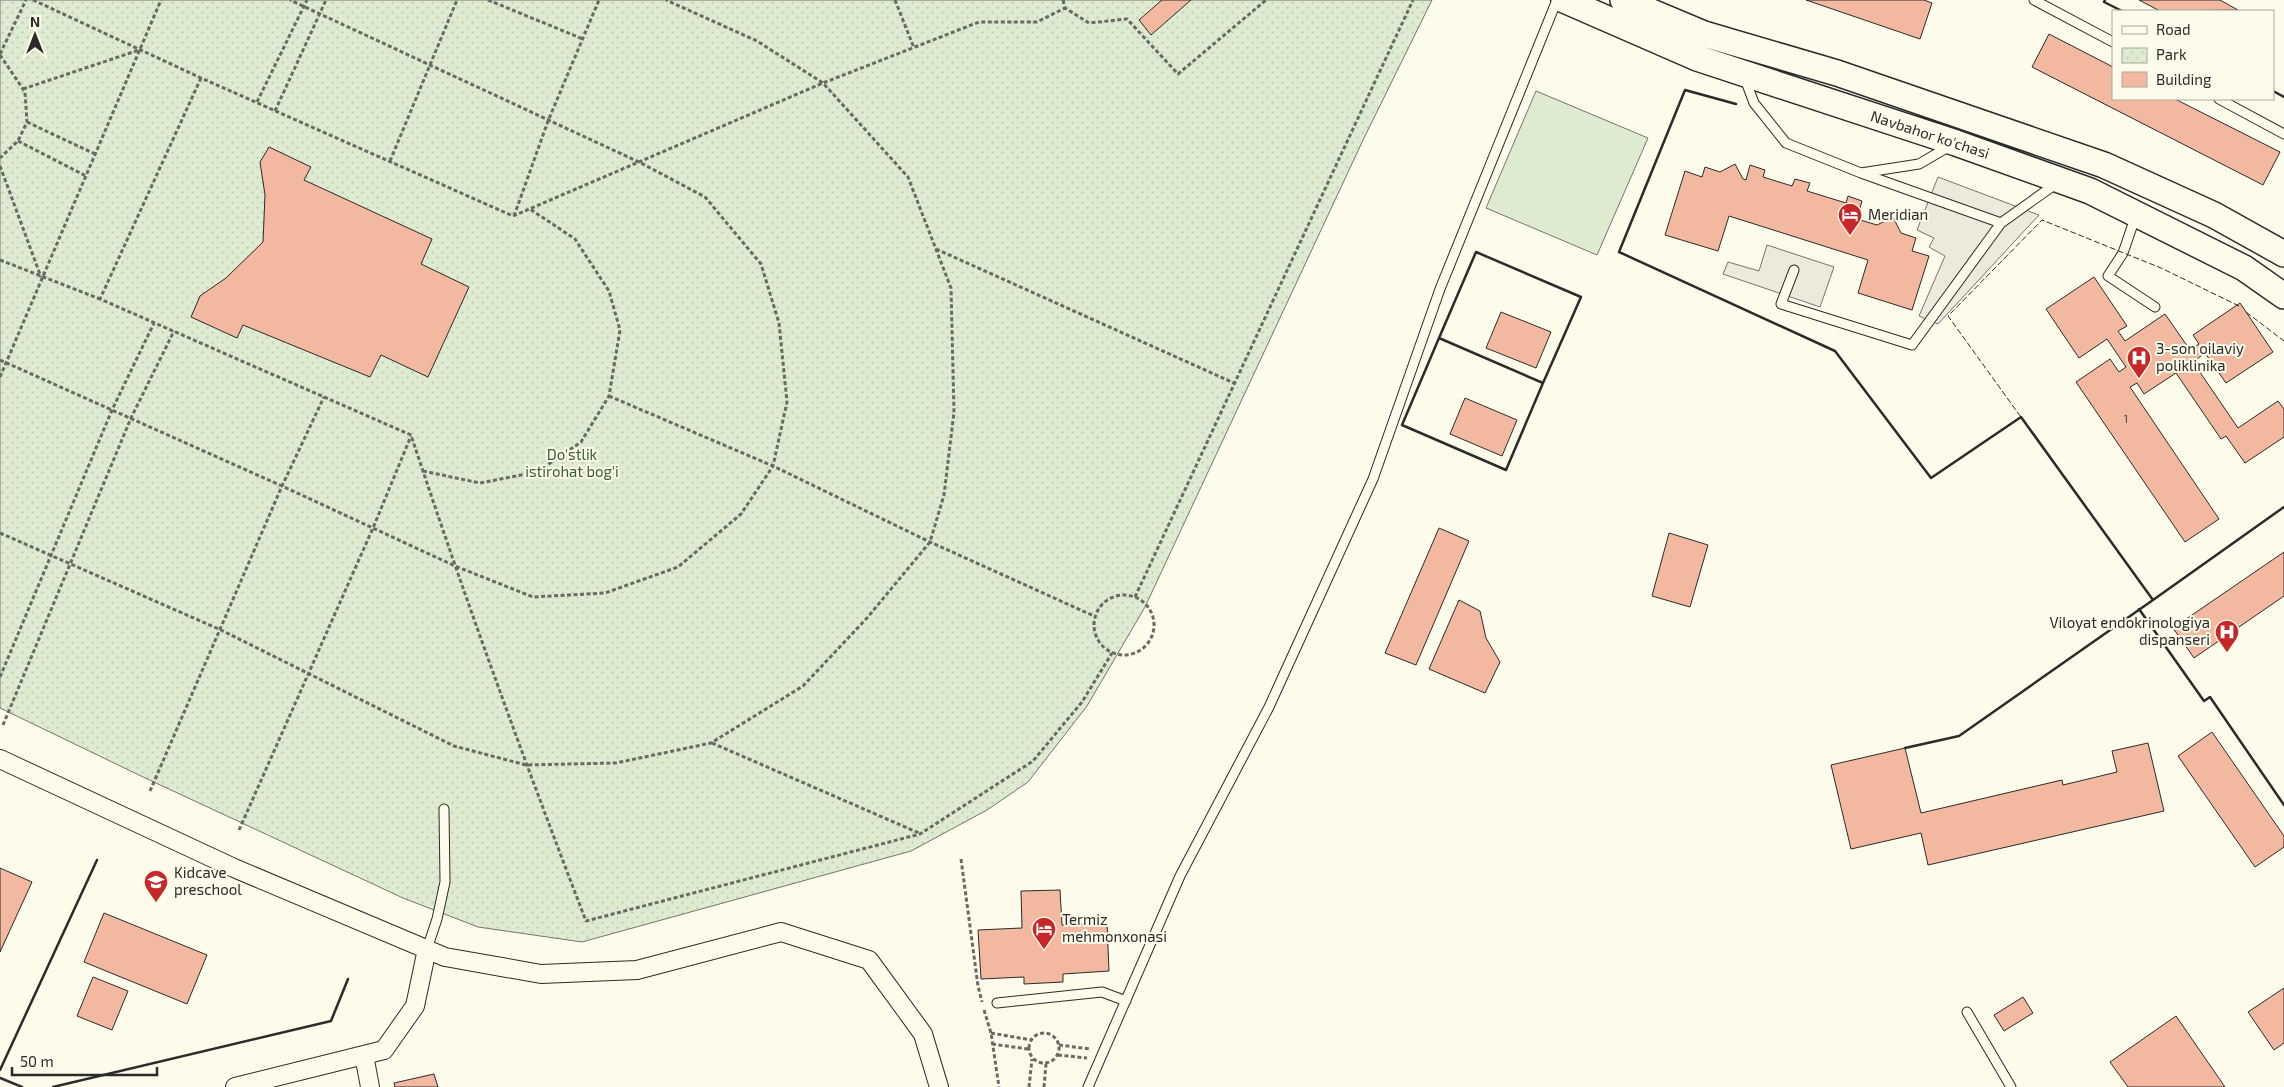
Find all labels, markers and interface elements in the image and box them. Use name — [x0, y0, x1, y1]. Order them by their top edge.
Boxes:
north arrow — [10, 10, 60, 60]
legend — [2112, 10, 2274, 100]
text: N — [30, 13, 40, 30]
text: Road — [2156, 20, 2191, 38]
text: Park — [2156, 45, 2187, 63]
text: Building — [2156, 70, 2212, 88]
street label: Navbahor ko'chasi — [1869, 106, 1992, 162]
hotel icon: Meridian — [1837, 202, 1863, 236]
place label: Meridian — [1868, 205, 1928, 223]
place label: 3-son oilaviy poliklinika — [2156, 339, 2244, 374]
hospital icon: 3-son oilaviy poliklinika — [2126, 345, 2152, 379]
house number: 1 — [2124, 411, 2128, 425]
park label: Do'stlik istirohat bog'i — [525, 445, 619, 480]
place label: Viloyat endokrinologiya dispanseri — [2049, 613, 2210, 648]
hospital icon: Viloyat endokrinologiya dispanseri — [2214, 619, 2240, 653]
place label: Kidcave preschool — [174, 863, 242, 898]
school or university icon: Kidcave preschool — [143, 869, 169, 903]
place label: Termiz mehmonxonasi — [1062, 910, 1167, 945]
hotel icon: Termiz mehmonxonasi — [1031, 916, 1057, 950]
scale bar — [12, 1044, 158, 1076]
text: 50 m — [20, 1052, 54, 1070]

